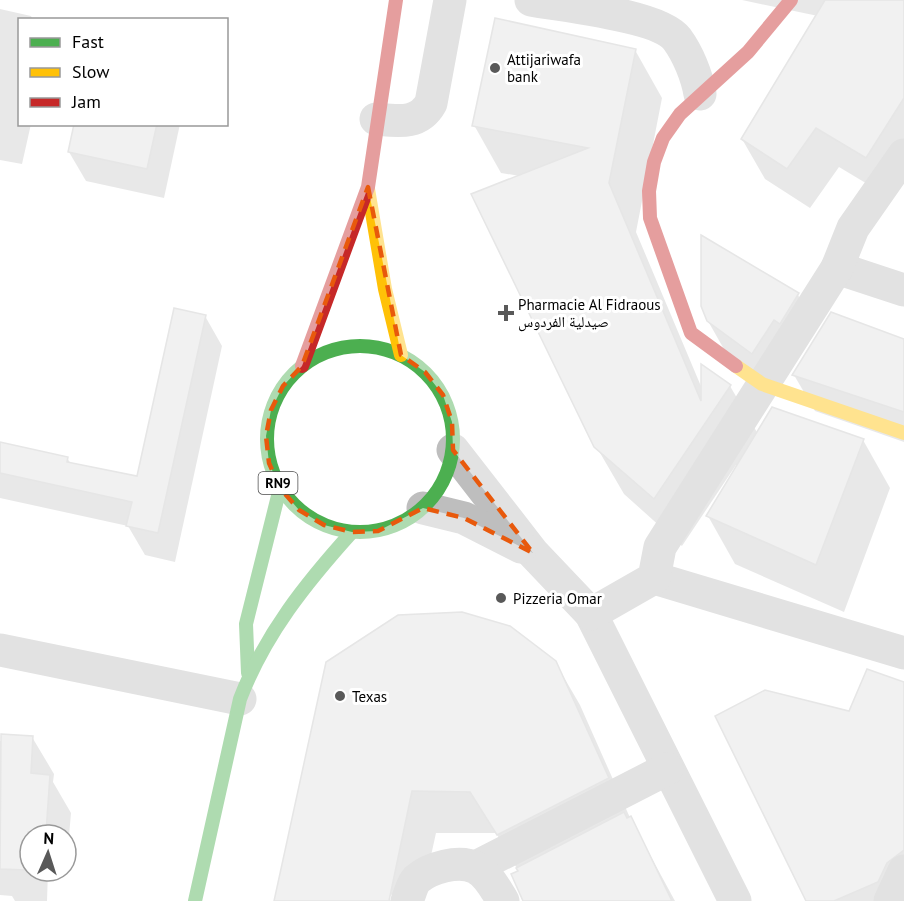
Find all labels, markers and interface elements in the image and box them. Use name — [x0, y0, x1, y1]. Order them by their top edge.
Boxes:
legend — [18, 18, 228, 126]
text: Fast — [72, 30, 104, 53]
place label: Attijariwafa bank — [507, 50, 581, 86]
text: Slow — [72, 60, 110, 83]
marker: Attijariwafa bank — [488, 61, 502, 75]
text: Jam — [71, 90, 101, 113]
place label: Pharmacie Al Fidraous صيدلية الفردوس — [518, 295, 661, 332]
marker: Pharmacie Al Fidraous صيدلية الفردوس — [499, 306, 513, 320]
road number: RN9 — [258, 472, 298, 494]
place label: Pizzeria Omar — [513, 589, 602, 608]
marker: Pizzeria Omar — [494, 591, 508, 605]
place label: Texas — [352, 687, 387, 706]
marker: Texas — [333, 689, 347, 703]
north arrow — [18, 823, 78, 883]
text: N — [43, 828, 55, 848]

